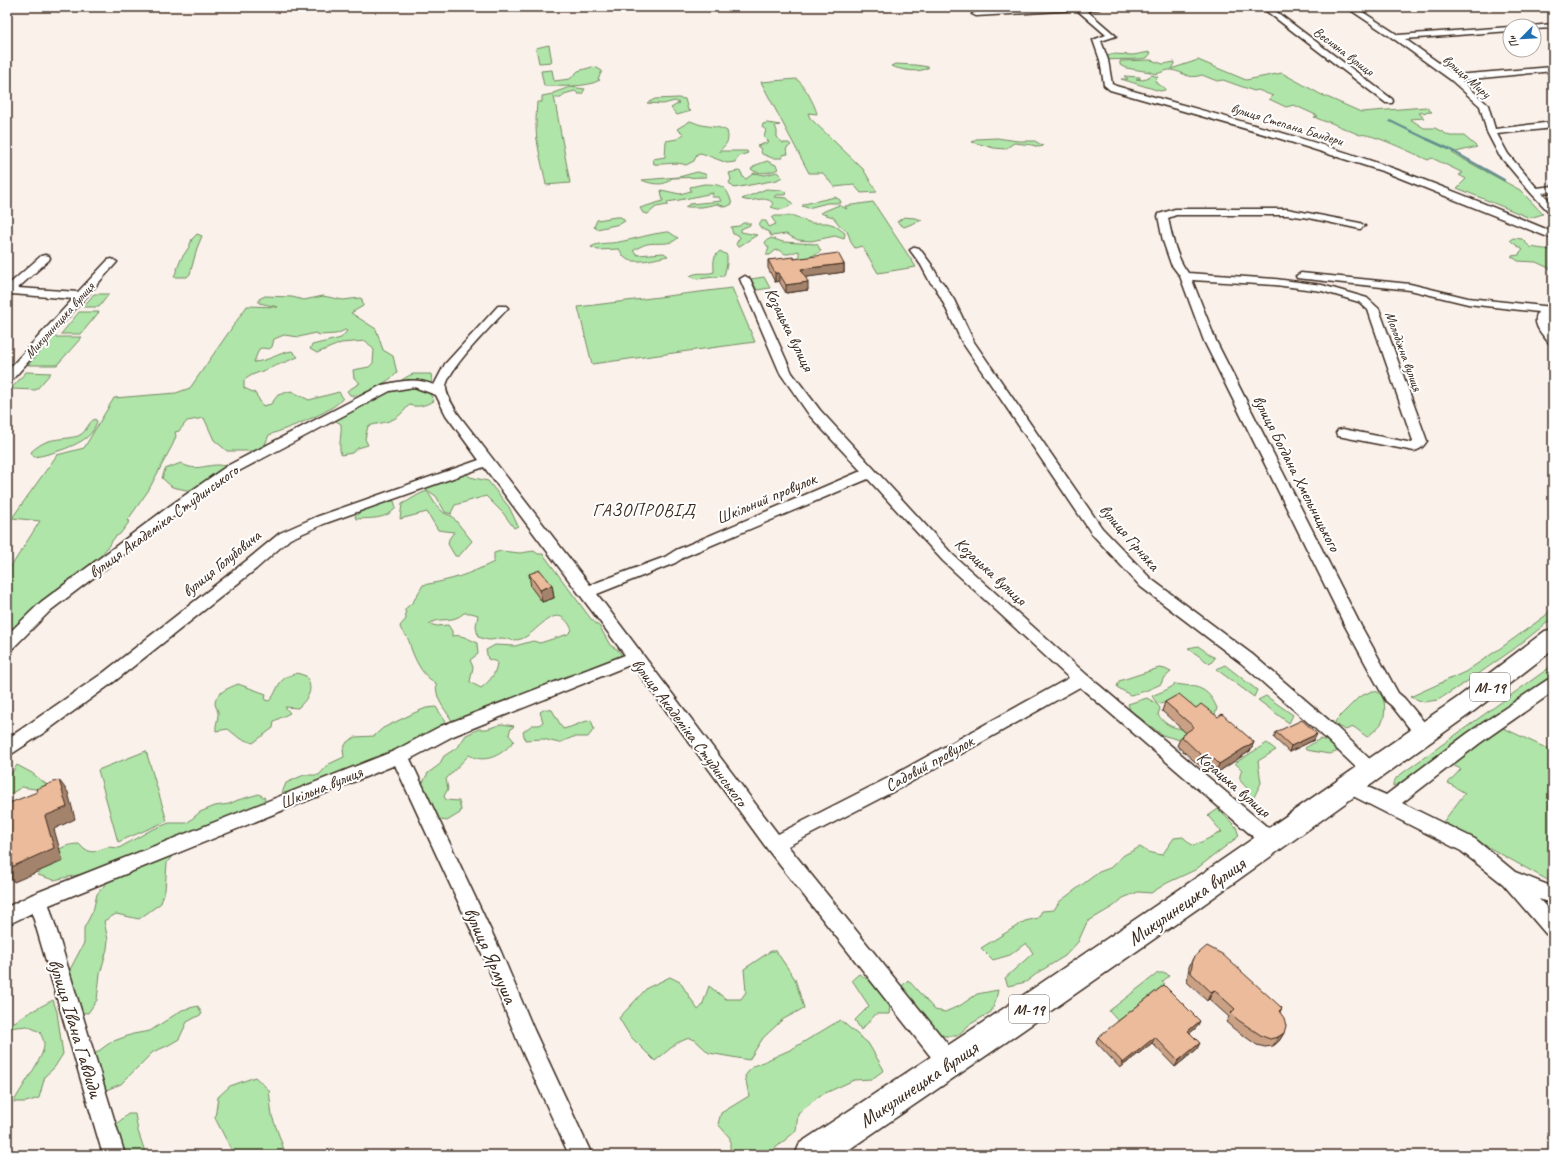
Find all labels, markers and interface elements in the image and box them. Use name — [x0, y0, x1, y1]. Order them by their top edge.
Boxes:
north arrow — [1502, 18, 1542, 58]
street label: Весняна вулиця — [1310, 23, 1378, 80]
text: Пн — [1504, 33, 1522, 50]
street label: вулиця Миру — [1439, 51, 1495, 103]
street label: вулиця Степана Бандери — [1229, 99, 1347, 150]
street label: Микулинецька вулиця — [21, 278, 99, 362]
street label: Козацька вулиця — [759, 284, 819, 376]
street label: Молодіжна вулиця — [1381, 309, 1426, 394]
street label: вулиця Богдана Хмельницького — [1248, 391, 1346, 556]
street label: вулиця Академіка Студинського — [84, 459, 244, 583]
street label: Шкільний провулок — [713, 467, 821, 529]
district label: ГАЗОПРОВІД — [593, 499, 696, 521]
street label: вулиця Гірняка — [1095, 500, 1165, 576]
street label: вулиця Голубовича — [178, 524, 266, 602]
street label: Козацька вулиця — [950, 533, 1032, 611]
street label: вулиця Академіка Студинського — [627, 654, 753, 812]
road number: М-19 — [1470, 673, 1510, 701]
street label: Садовий провулок — [881, 730, 979, 796]
street label: Козацька вулиця — [1192, 747, 1276, 823]
street label: Шкільна вулиця — [277, 761, 366, 814]
street label: Микулинецька вулиця — [1123, 851, 1251, 951]
street label: вулиця Ярмуша — [458, 903, 524, 1009]
street label: вулиця Івана Гавдиди — [43, 956, 109, 1102]
road number: М-19 — [1009, 995, 1049, 1023]
street label: Микулинецька вулиця — [854, 1035, 984, 1133]

